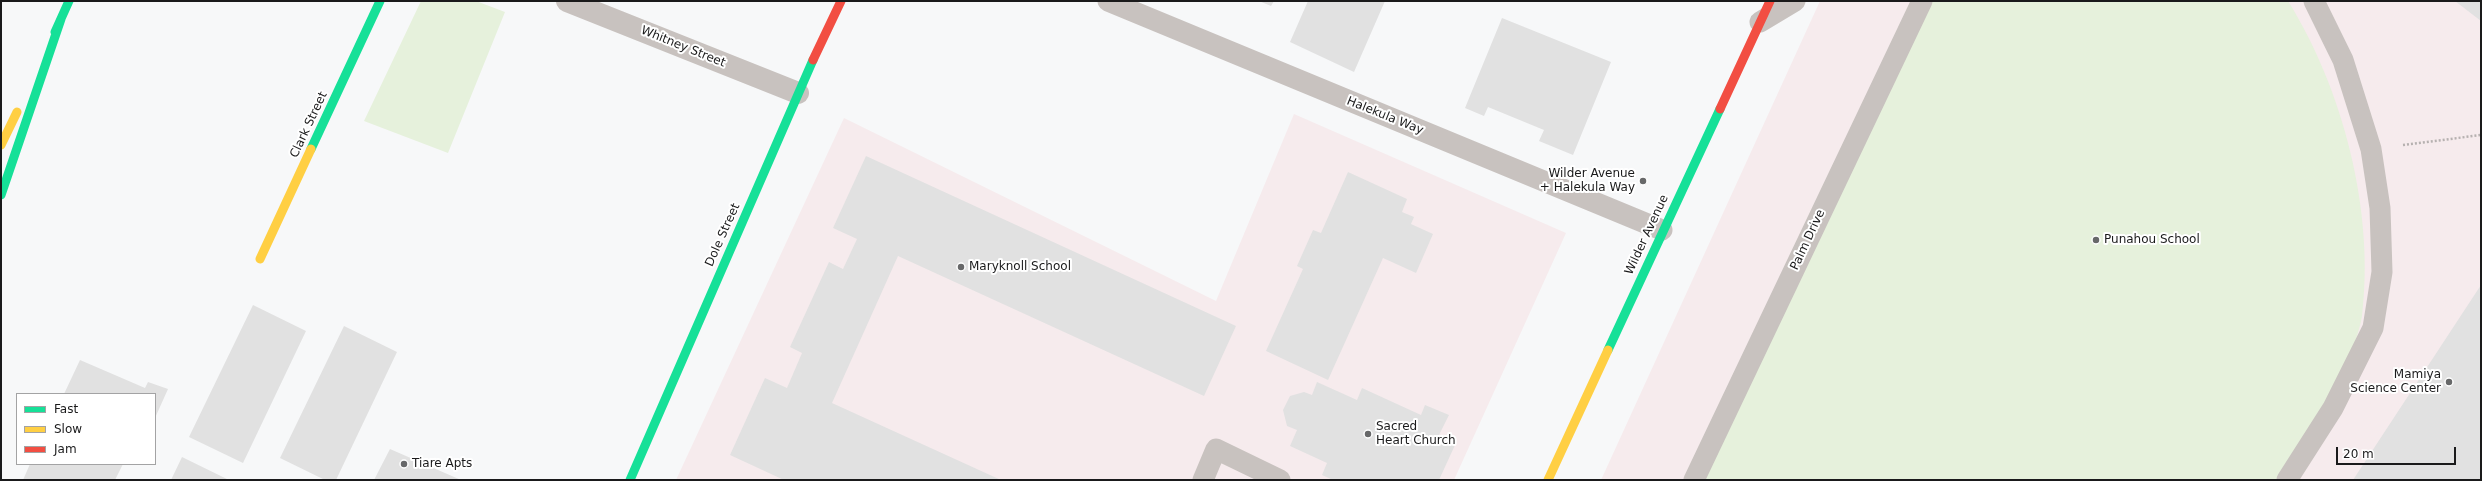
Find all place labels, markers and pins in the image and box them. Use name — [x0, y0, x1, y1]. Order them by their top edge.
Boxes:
place label: Wilder Avenue + Halekula Way — [1540, 167, 1635, 195]
marker: Wilder Avenue + Halekula Way — [1638, 176, 1648, 186]
place label: Punahou School — [2104, 233, 2200, 247]
marker: Punahou School — [2091, 235, 2101, 245]
place label: Maryknoll School — [969, 260, 1071, 274]
marker: Maryknoll School — [956, 262, 966, 272]
place label: Mamiya Science Center — [2350, 368, 2441, 396]
marker: Mamiya Science Center — [2444, 377, 2454, 387]
place label: Sacred Heart Church — [1376, 420, 1456, 448]
marker: Sacred Heart Church — [1363, 429, 1373, 439]
place label: Tiare Apts — [412, 457, 472, 471]
marker: Tiare Apts — [399, 459, 409, 469]

